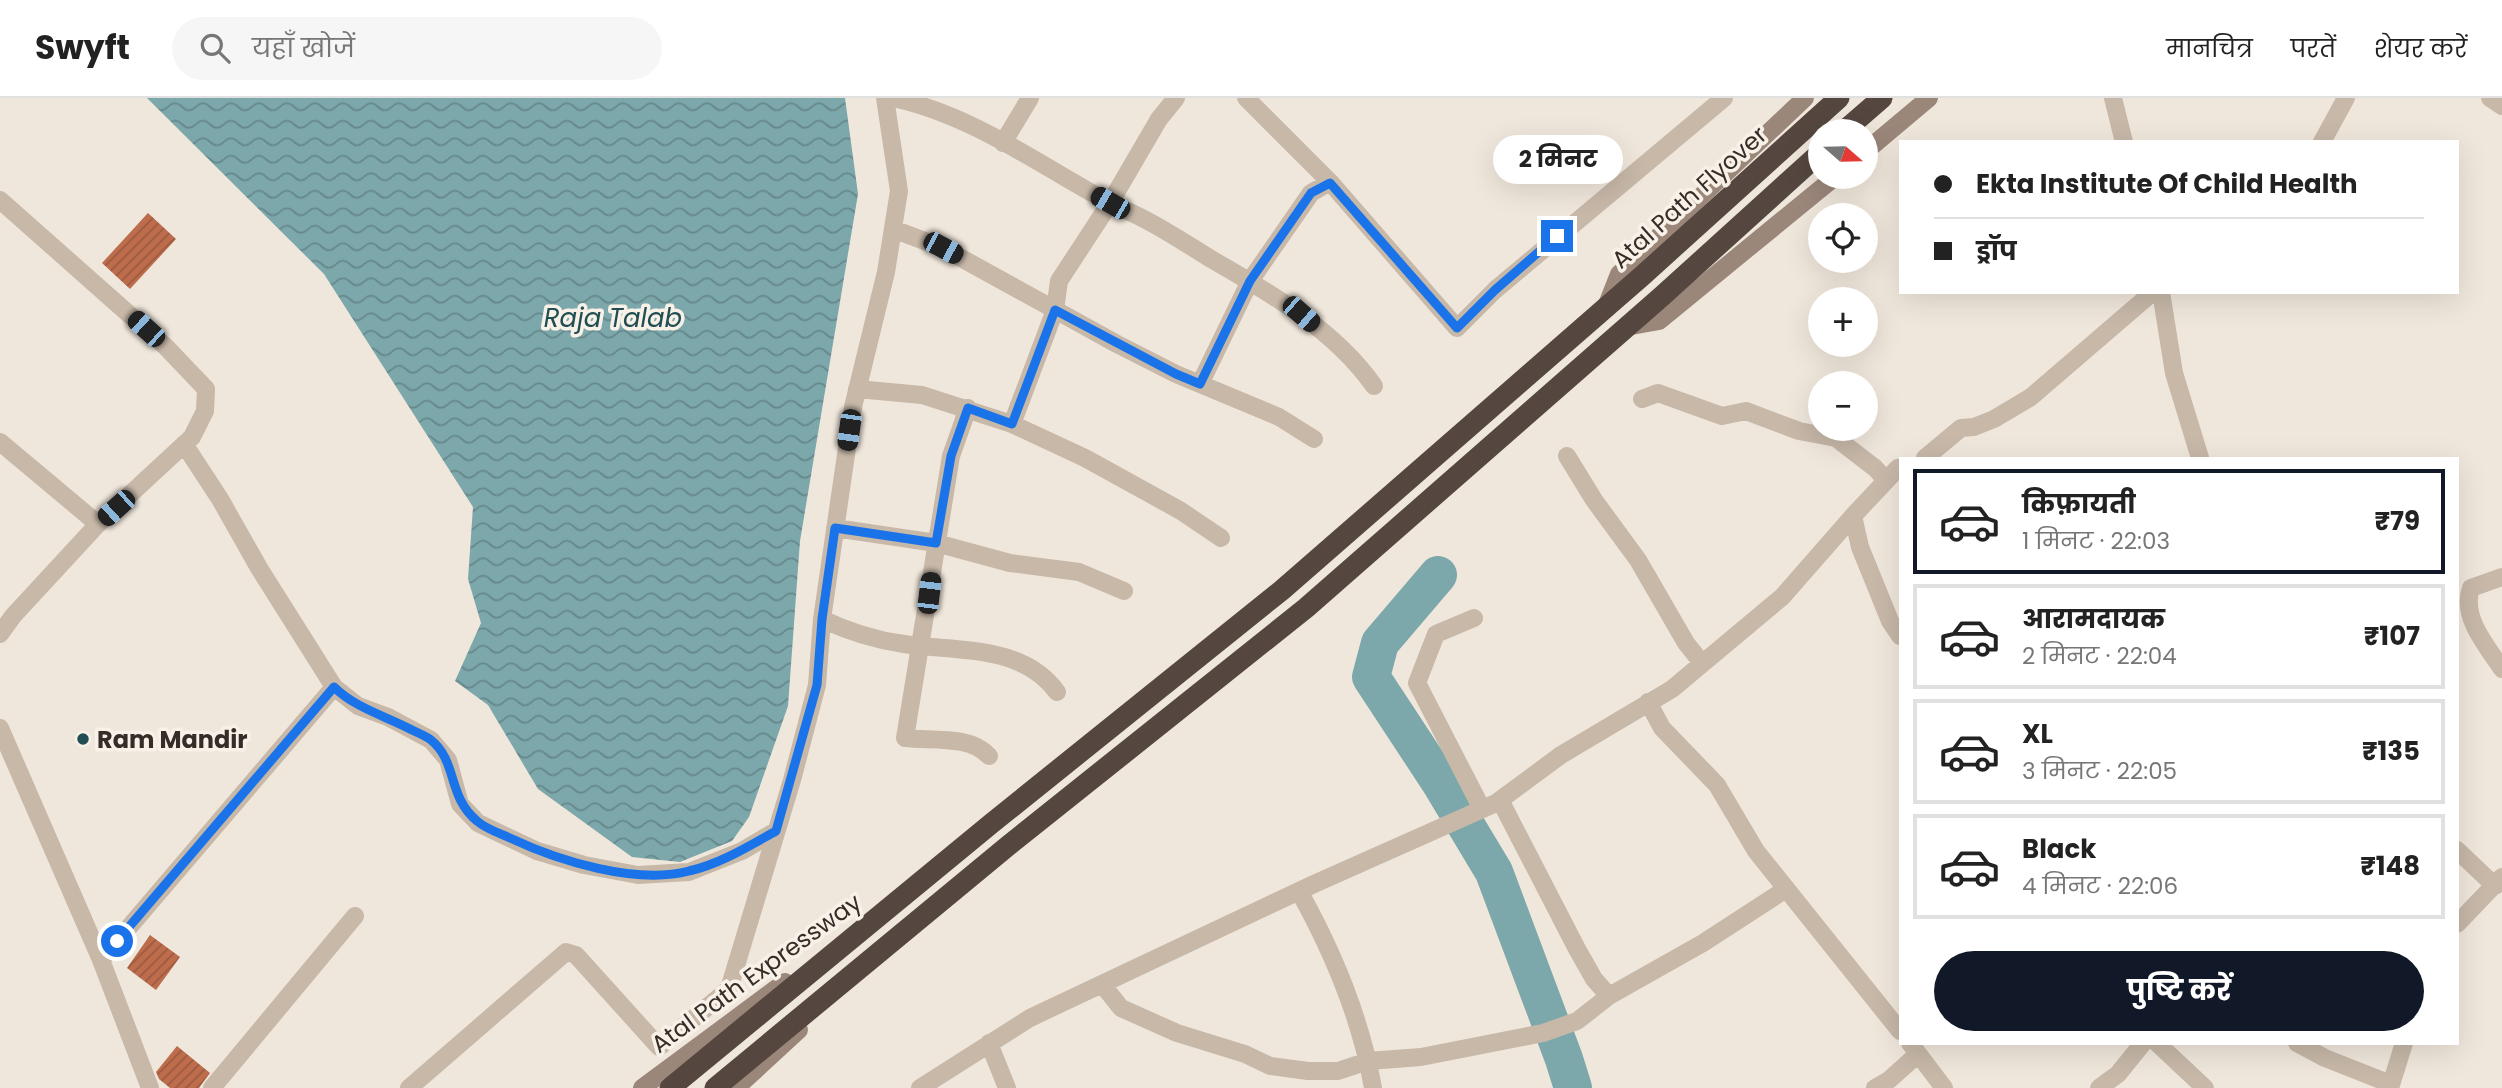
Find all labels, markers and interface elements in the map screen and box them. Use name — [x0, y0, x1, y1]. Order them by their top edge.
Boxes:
search box — [172, 17, 662, 80]
text: Swyft — [35, 24, 130, 71]
icon: search — [196, 29, 234, 67]
text: यहाँ खोजें — [252, 30, 355, 66]
text: मानचित्र — [2166, 32, 2253, 65]
text: परतें — [2291, 32, 2336, 65]
text: शेयर करें — [2374, 32, 2467, 65]
street label: Atal Path Flyover — [1604, 118, 1774, 276]
north arrow — [1808, 119, 1878, 189]
map controls — [1808, 119, 1878, 441]
callout: 2 मिनट — [1492, 135, 1622, 184]
text: 2 मिनट — [1519, 143, 1597, 175]
text: Ekta Institute Of Child Health — [1976, 166, 2358, 202]
car — [1087, 183, 1134, 223]
button: locate — [1808, 203, 1878, 273]
route end — [1541, 220, 1573, 252]
car — [920, 229, 967, 267]
text: ड्रॉप — [1976, 233, 2017, 269]
button: + — [1808, 287, 1878, 357]
car — [1279, 292, 1324, 336]
water label: Raja Talab — [544, 300, 682, 336]
car — [124, 307, 169, 351]
button: − — [1808, 371, 1878, 441]
car — [836, 408, 863, 452]
car — [94, 486, 139, 530]
text: किफ़ायती — [2022, 486, 2136, 522]
icon: car — [1938, 490, 2001, 553]
text: ₹79 — [2375, 503, 2420, 539]
text: 1 मिनट · 22:03 — [2022, 525, 2170, 557]
car — [917, 571, 942, 615]
text: आरामदायक — [2022, 601, 2165, 637]
icon: car — [1938, 605, 2001, 668]
text: ₹107 — [2364, 618, 2420, 654]
text: 2 मिनट · 22:04 — [2022, 640, 2177, 672]
text: XL — [2022, 716, 2053, 752]
icon: car — [1938, 720, 2001, 783]
place label: Ram Mandir — [97, 723, 248, 756]
marker: Ram Mandir — [75, 731, 91, 747]
text: ₹135 — [2362, 733, 2420, 769]
text: 3 मिनट · 22:05 — [2022, 755, 2177, 787]
text: Black — [2022, 831, 2096, 867]
icon: car — [1938, 835, 2001, 898]
text: ₹148 — [2360, 848, 2420, 884]
text: 4 मिनट · 22:06 — [2022, 870, 2178, 902]
street label: Atal Path Expressway — [644, 885, 868, 1061]
route start — [101, 925, 133, 957]
button: पुष्टि करें — [1934, 951, 2424, 1031]

